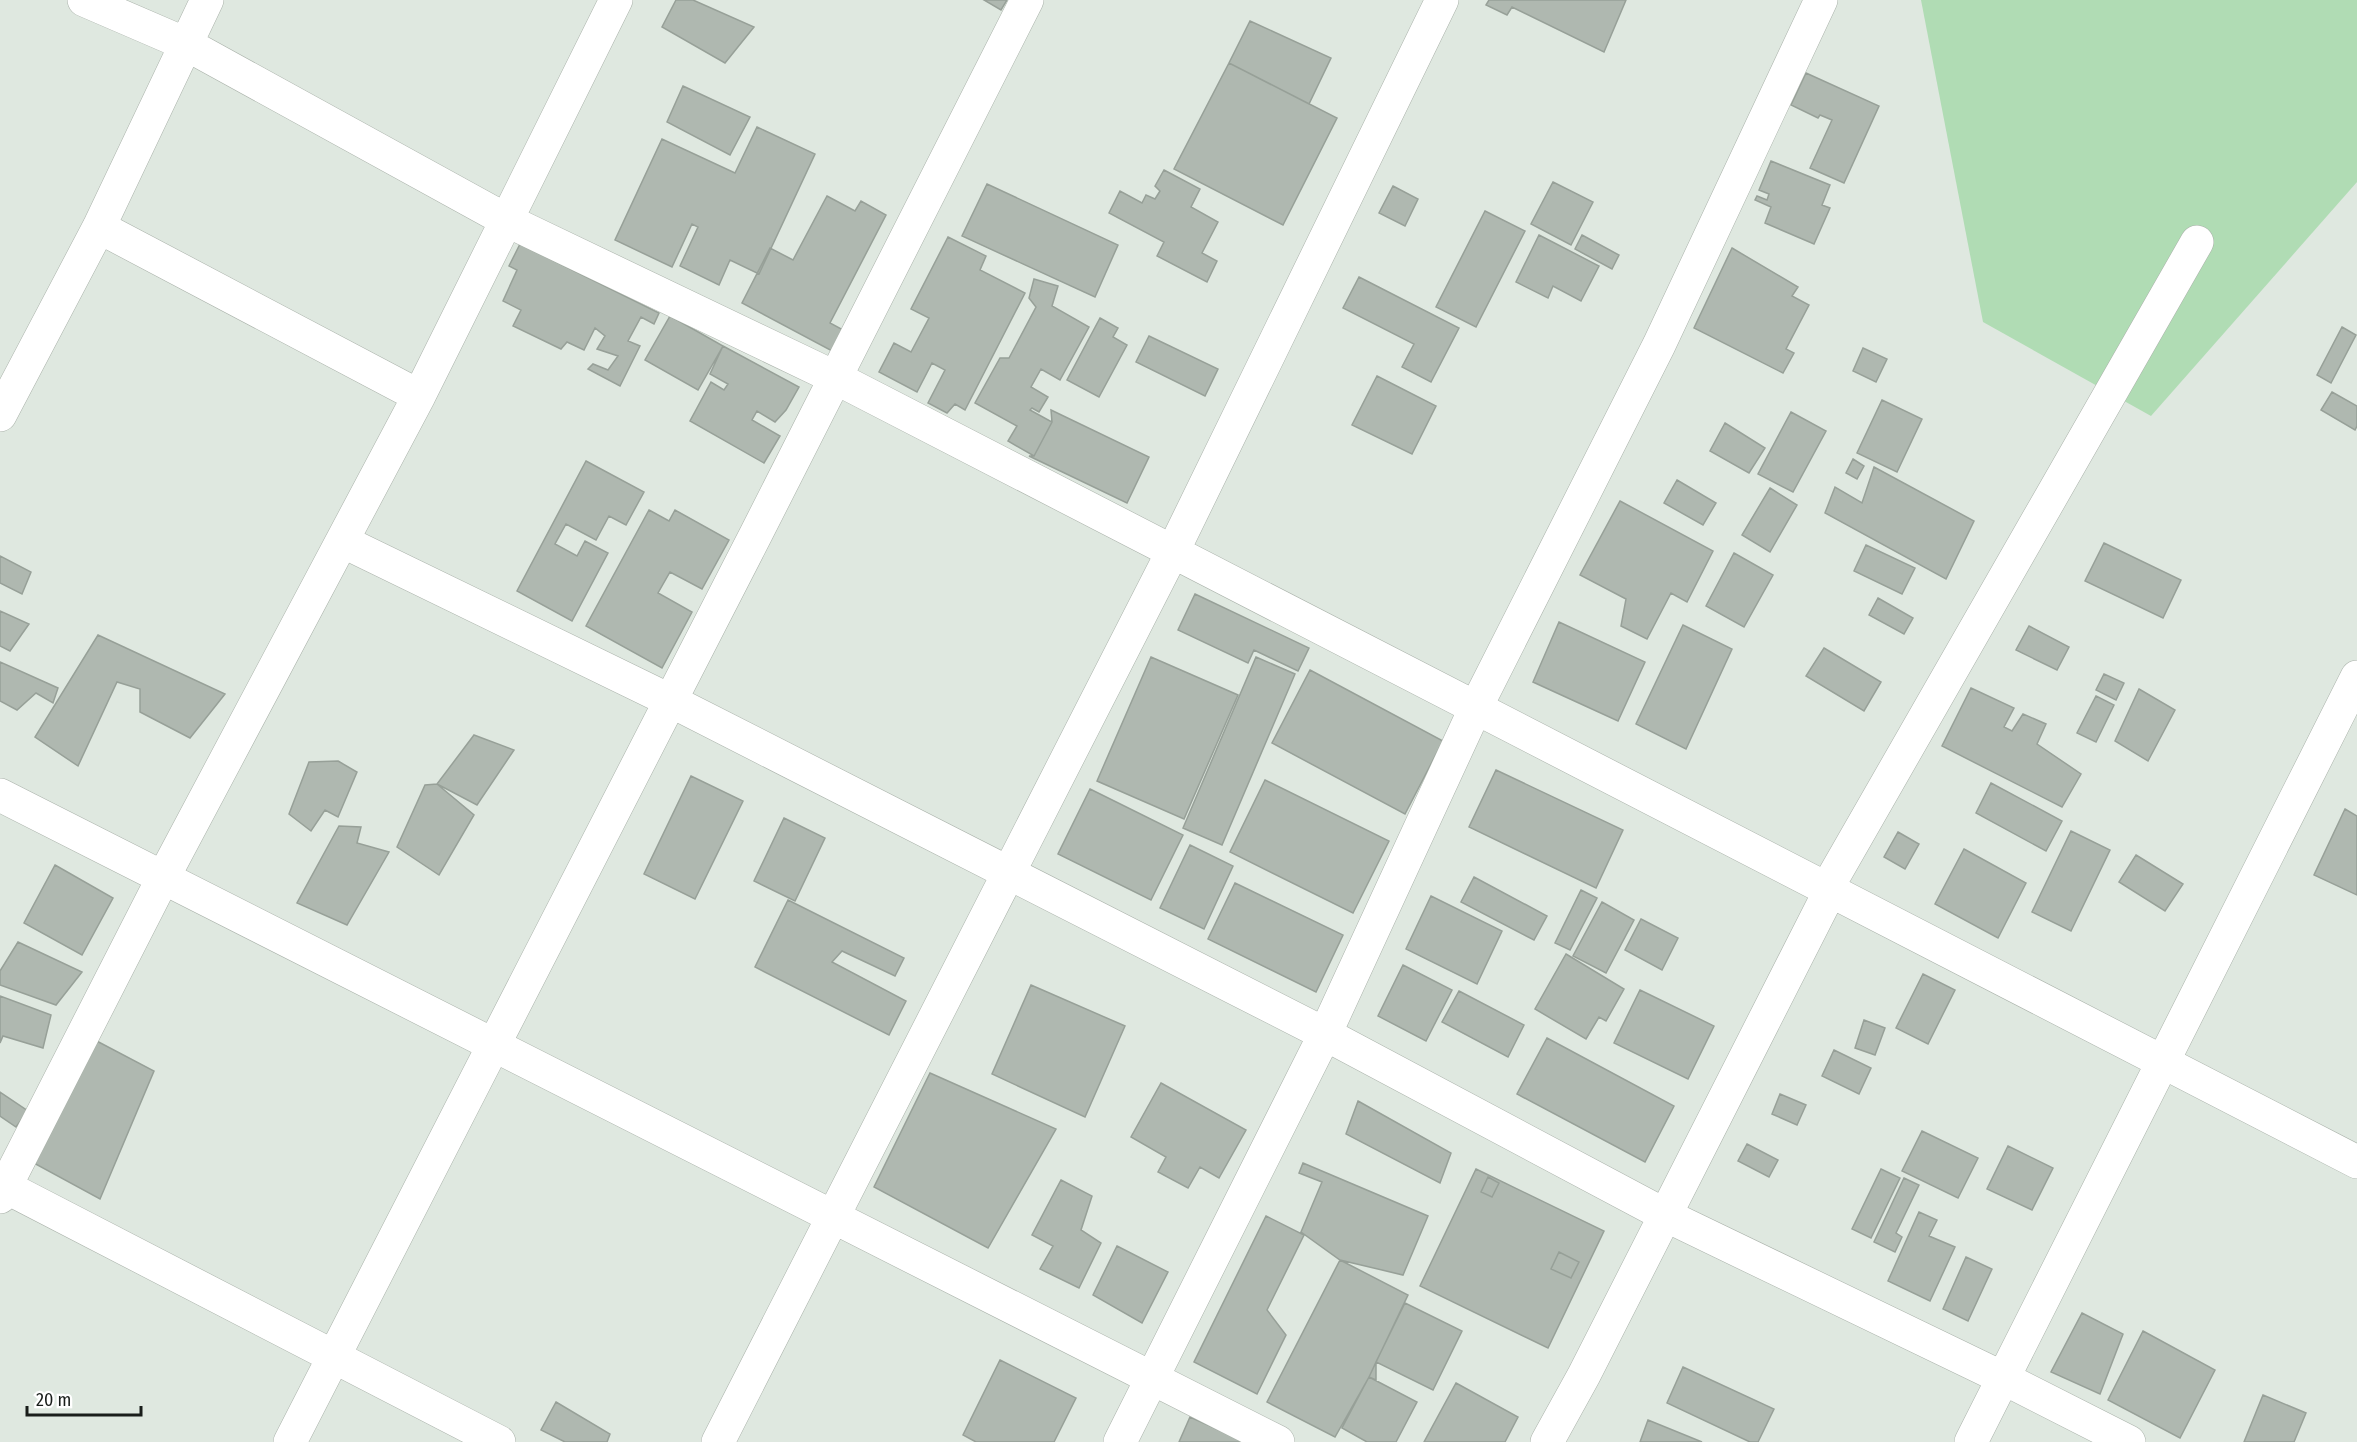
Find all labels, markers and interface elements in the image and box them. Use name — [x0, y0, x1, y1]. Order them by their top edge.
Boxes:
scale bar — [27, 1379, 141, 1417]
text: 20 m — [36, 1389, 71, 1411]

